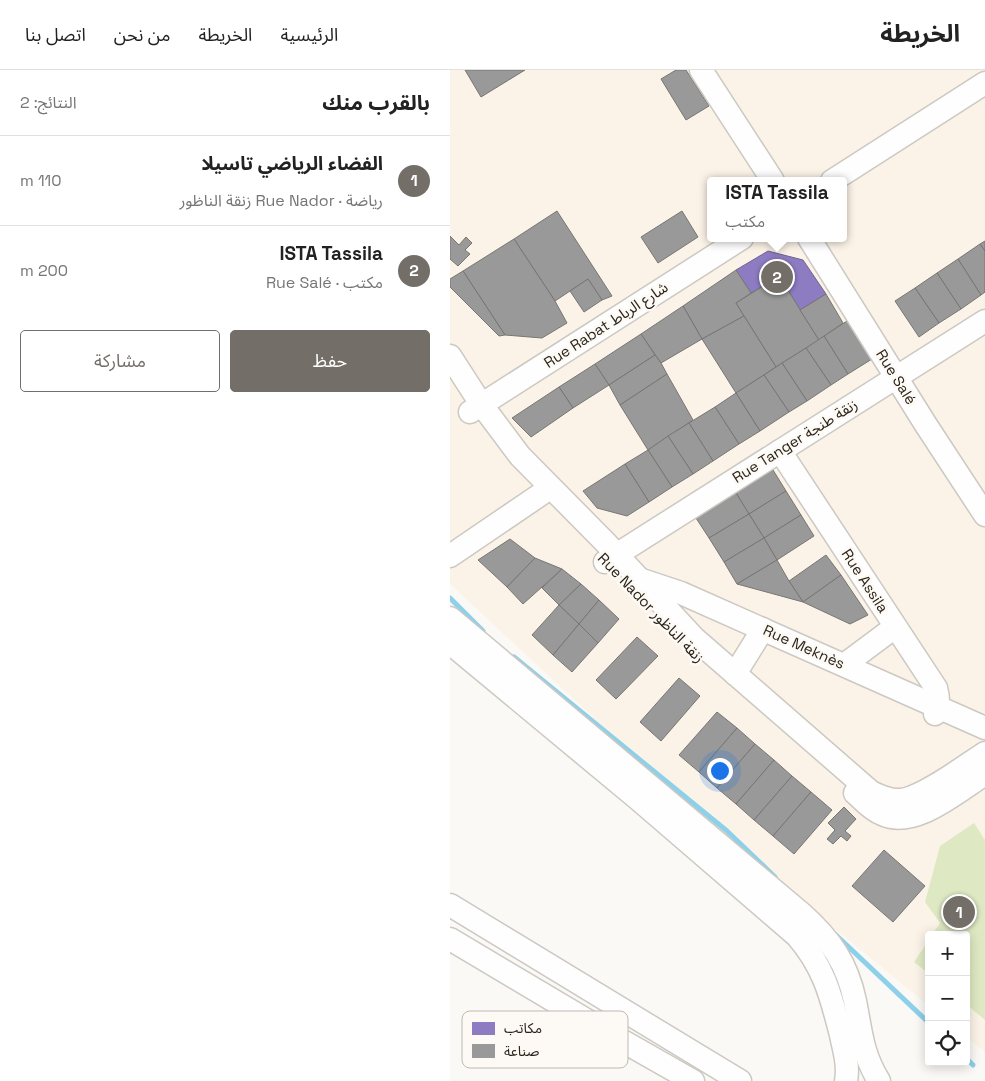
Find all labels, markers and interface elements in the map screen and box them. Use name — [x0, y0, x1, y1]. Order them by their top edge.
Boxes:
text: الخريطة — [880, 18, 960, 49]
text: اتصل بنا — [25, 23, 86, 46]
text: من نحن — [114, 23, 170, 46]
text: الخريطة — [198, 23, 252, 46]
text: الرئيسية — [280, 23, 338, 46]
text: بالقرب منك — [322, 89, 430, 116]
text: النتائج: 2 — [20, 92, 77, 113]
text: الفضاء الرياضي تاسيلا — [201, 151, 383, 176]
text: 110 m — [20, 170, 62, 191]
text: 1 — [410, 170, 418, 191]
popup — [707, 177, 847, 242]
text: ISTA Tassila — [725, 180, 829, 205]
text: رياضة · Rue Nador زنقة الناظور — [179, 190, 383, 211]
text: مكتب — [725, 211, 765, 232]
text: ISTA Tassila — [279, 241, 383, 266]
pin: 2 — [761, 258, 793, 296]
text: 200 m — [20, 260, 68, 281]
text: 2 — [409, 260, 419, 281]
text: مكتب · Rue Salé — [266, 272, 383, 293]
street label: Rue Rabat شارع الرباط — [540, 277, 673, 374]
button: مشاركة — [20, 330, 220, 392]
button: حفظ — [230, 330, 430, 392]
street label: Rue Salé — [872, 346, 921, 408]
street label: Rue Tanger زنقة طنجة — [729, 394, 861, 487]
street label: Rue Assila — [838, 545, 893, 617]
street label: Rue Nador زنقة الناظور — [594, 549, 709, 667]
street label: Rue Meknès — [760, 620, 848, 673]
your location — [707, 758, 733, 784]
pin: 1 — [943, 893, 975, 931]
map controls — [925, 931, 970, 1066]
button: + — [925, 931, 970, 976]
button: − — [925, 976, 970, 1021]
legend — [462, 1011, 628, 1068]
text: مكاتب — [504, 1019, 542, 1037]
button: locate — [925, 1021, 970, 1066]
text: صناعة — [504, 1042, 540, 1060]

